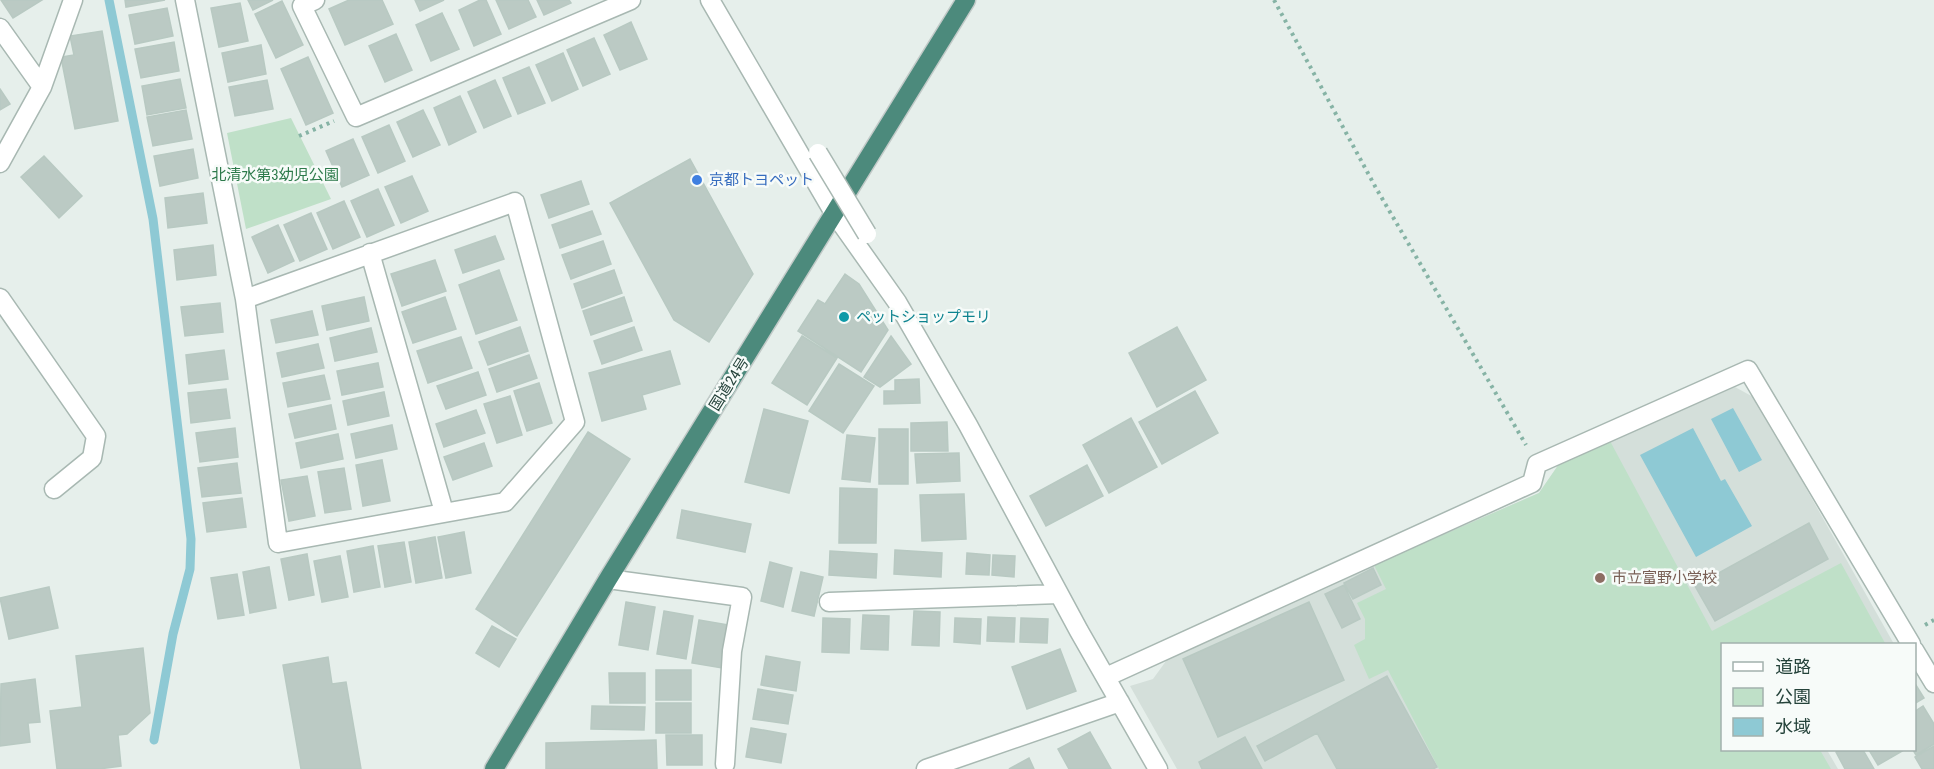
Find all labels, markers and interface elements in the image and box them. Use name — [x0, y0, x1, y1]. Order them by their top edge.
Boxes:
park label: 北清水第3幼児公園 — [211, 166, 339, 184]
place label: 京都トヨペット — [709, 171, 814, 189]
marker: 京都トヨペット — [690, 173, 704, 187]
place label: ペットショップモリ — [856, 308, 991, 326]
marker: ペットショップモリ — [837, 310, 851, 324]
street label: 国道24号 — [706, 354, 752, 414]
place label: 市立富野小学校 — [1612, 569, 1717, 587]
marker: 市立富野小学校 — [1593, 571, 1607, 585]
legend — [1721, 643, 1916, 751]
text: 道路 — [1775, 656, 1811, 677]
text: 公園 — [1775, 686, 1811, 707]
text: 水域 — [1775, 716, 1811, 737]

